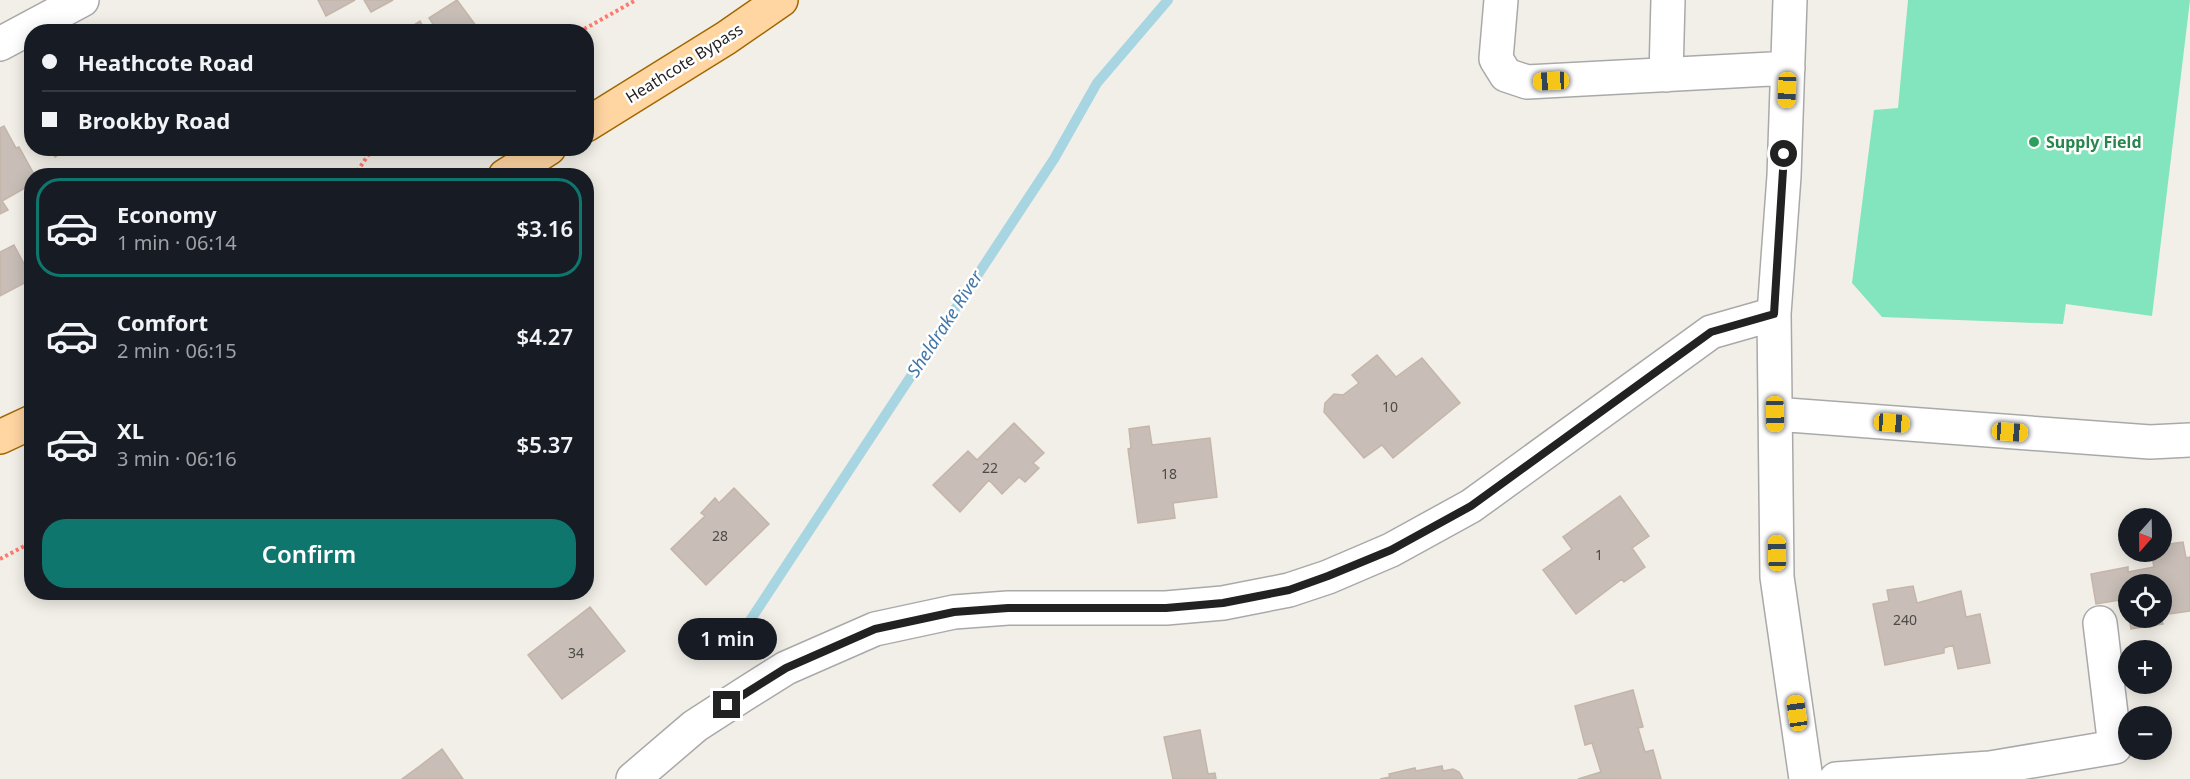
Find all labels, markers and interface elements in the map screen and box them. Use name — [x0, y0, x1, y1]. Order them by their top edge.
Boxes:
street label: Heathcote Bypass — [621, 18, 747, 108]
text: Heathcote Road — [78, 47, 254, 77]
car — [1533, 71, 1569, 91]
car — [1777, 72, 1797, 108]
text: Brookby Road — [78, 105, 230, 135]
place label: Supply Field — [2046, 131, 2142, 153]
marker: Supply Field — [2027, 135, 2041, 149]
route start — [1770, 140, 1797, 167]
text: Economy — [117, 199, 216, 229]
icon: car — [45, 201, 99, 255]
text: $3.16 — [517, 213, 573, 243]
text: 1 min · 06:14 — [117, 229, 237, 256]
water label: Sheldrake River — [901, 265, 988, 381]
text: Comfort — [117, 307, 208, 337]
icon: car — [45, 309, 99, 363]
text: $4.27 — [517, 321, 573, 351]
text: 2 min · 06:15 — [117, 337, 237, 364]
car — [1766, 396, 1784, 432]
house number: 10 — [1382, 397, 1398, 416]
car — [1873, 413, 1911, 433]
text: XL — [117, 415, 144, 445]
icon: car — [45, 417, 99, 471]
car — [1991, 422, 2029, 442]
text: $5.37 — [517, 429, 573, 459]
text: 3 min · 06:16 — [117, 445, 237, 472]
house number: 22 — [982, 458, 998, 477]
house number: 18 — [1161, 464, 1177, 483]
north arrow — [2118, 508, 2172, 562]
map controls — [2118, 508, 2172, 760]
button: Confirm — [42, 519, 576, 588]
house number: 28 — [712, 526, 728, 545]
car — [1768, 535, 1786, 571]
house number: 1 — [1595, 545, 1603, 564]
button: locate — [2118, 574, 2172, 628]
house number: 240 — [1893, 610, 1917, 629]
callout: 1 min — [678, 618, 777, 660]
text: 1 min — [700, 625, 755, 652]
button: + — [2118, 640, 2172, 694]
house number: 34 — [568, 643, 584, 662]
route end — [713, 691, 740, 718]
car — [1786, 694, 1808, 732]
button: − — [2118, 706, 2172, 760]

